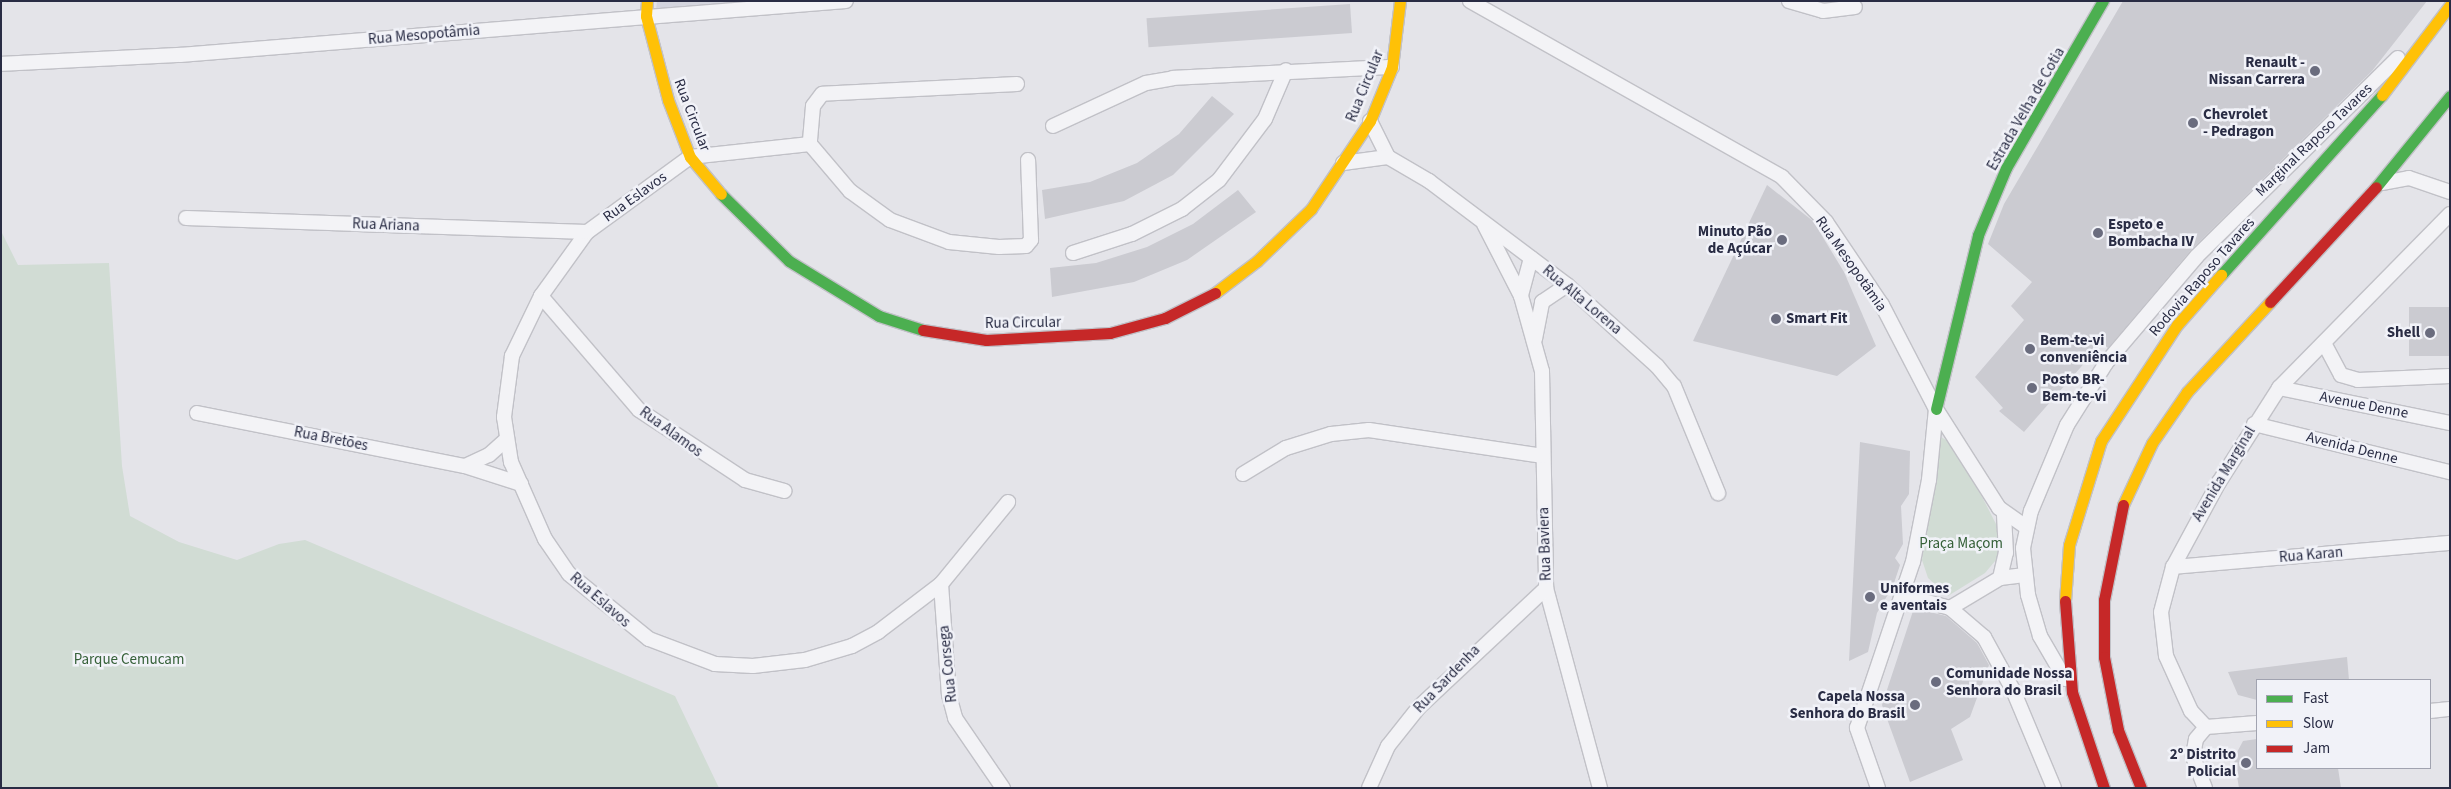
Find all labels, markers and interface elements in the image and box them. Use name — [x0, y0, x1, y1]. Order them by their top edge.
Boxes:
street label: Rua Mesopotâmia — [367, 21, 481, 49]
street label: Estrada Velha de Cotia — [1983, 44, 2069, 174]
street label: Rua Circular — [1342, 47, 1388, 125]
place label: Renault - Nissan Carrera — [2208, 53, 2305, 88]
marker: Renault - Nissan Carrera — [2309, 65, 2321, 77]
street label: Rua Circular — [670, 76, 714, 154]
street label: Marginal Raposo Tavares — [2252, 80, 2376, 200]
place label: Chevrolet - Pedragon — [2203, 105, 2274, 140]
marker: Chevrolet - Pedragon — [2187, 117, 2199, 129]
street label: Rua Eslavos — [600, 168, 670, 226]
street label: Rua Mesopotâmia — [1811, 213, 1891, 315]
street label: Rodovia Raposo Tavares — [2145, 214, 2259, 340]
street label: Rua Ariana — [352, 215, 420, 235]
place label: Espeto e Bombacha IV — [2108, 215, 2194, 250]
place label: Minuto Pão de Açúcar — [1698, 222, 1772, 257]
marker: Espeto e Bombacha IV — [2092, 227, 2104, 239]
marker: Minuto Pão de Açúcar — [1776, 234, 1788, 246]
street label: Rua Alta Lorena — [1539, 262, 1625, 338]
place label: Smart Fit — [1786, 310, 1848, 328]
street label: Rua Circular — [985, 313, 1061, 333]
marker: Smart Fit — [1770, 313, 1782, 325]
place label: Shell — [2387, 324, 2420, 342]
marker: Shell — [2424, 327, 2436, 339]
place label: Bem-te-vi conveniência — [2040, 331, 2127, 366]
marker: Bem-te-vi conveniência — [2024, 343, 2036, 355]
place label: Posto BR- Bem-te-vi — [2042, 370, 2106, 405]
marker: Posto BR- Bem-te-vi — [2026, 382, 2038, 394]
street label: Avenue Denne — [2318, 388, 2410, 422]
street label: Rua Alamos — [636, 403, 706, 461]
street label: Rua Bretões — [292, 423, 370, 455]
street label: Avenida Marginal — [2189, 423, 2259, 525]
street label: Avenida Denne — [2304, 428, 2400, 468]
street label: Rua Baviera — [1535, 507, 1555, 581]
park label: Praça Maçom — [1919, 535, 2003, 553]
street label: Rua Karan — [2278, 543, 2344, 567]
street label: Rua Eslavos — [566, 569, 634, 631]
place label: Uniformes e aventais — [1880, 579, 1949, 614]
marker: Uniformes e aventais — [1864, 591, 1876, 603]
street label: Rua Corsega — [935, 624, 961, 704]
street label: Rua Sardenha — [1410, 641, 1484, 717]
park label: Parque Cemucam — [74, 651, 184, 669]
place label: Comunidade Nossa Senhora do Brasil — [1946, 664, 2072, 699]
marker: Comunidade Nossa Senhora do Brasil — [1930, 676, 1942, 688]
legend — [2256, 679, 2431, 769]
place label: Capela Nossa Senhora do Brasil — [1789, 687, 1905, 722]
text: Fast — [2303, 688, 2329, 709]
marker: Capela Nossa Senhora do Brasil — [1909, 699, 1921, 711]
text: Slow — [2303, 713, 2334, 734]
text: Jam — [2303, 738, 2330, 759]
place label: 2º Distrito Policial — [2170, 745, 2236, 780]
marker: 2º Distrito Policial — [2240, 757, 2252, 769]

